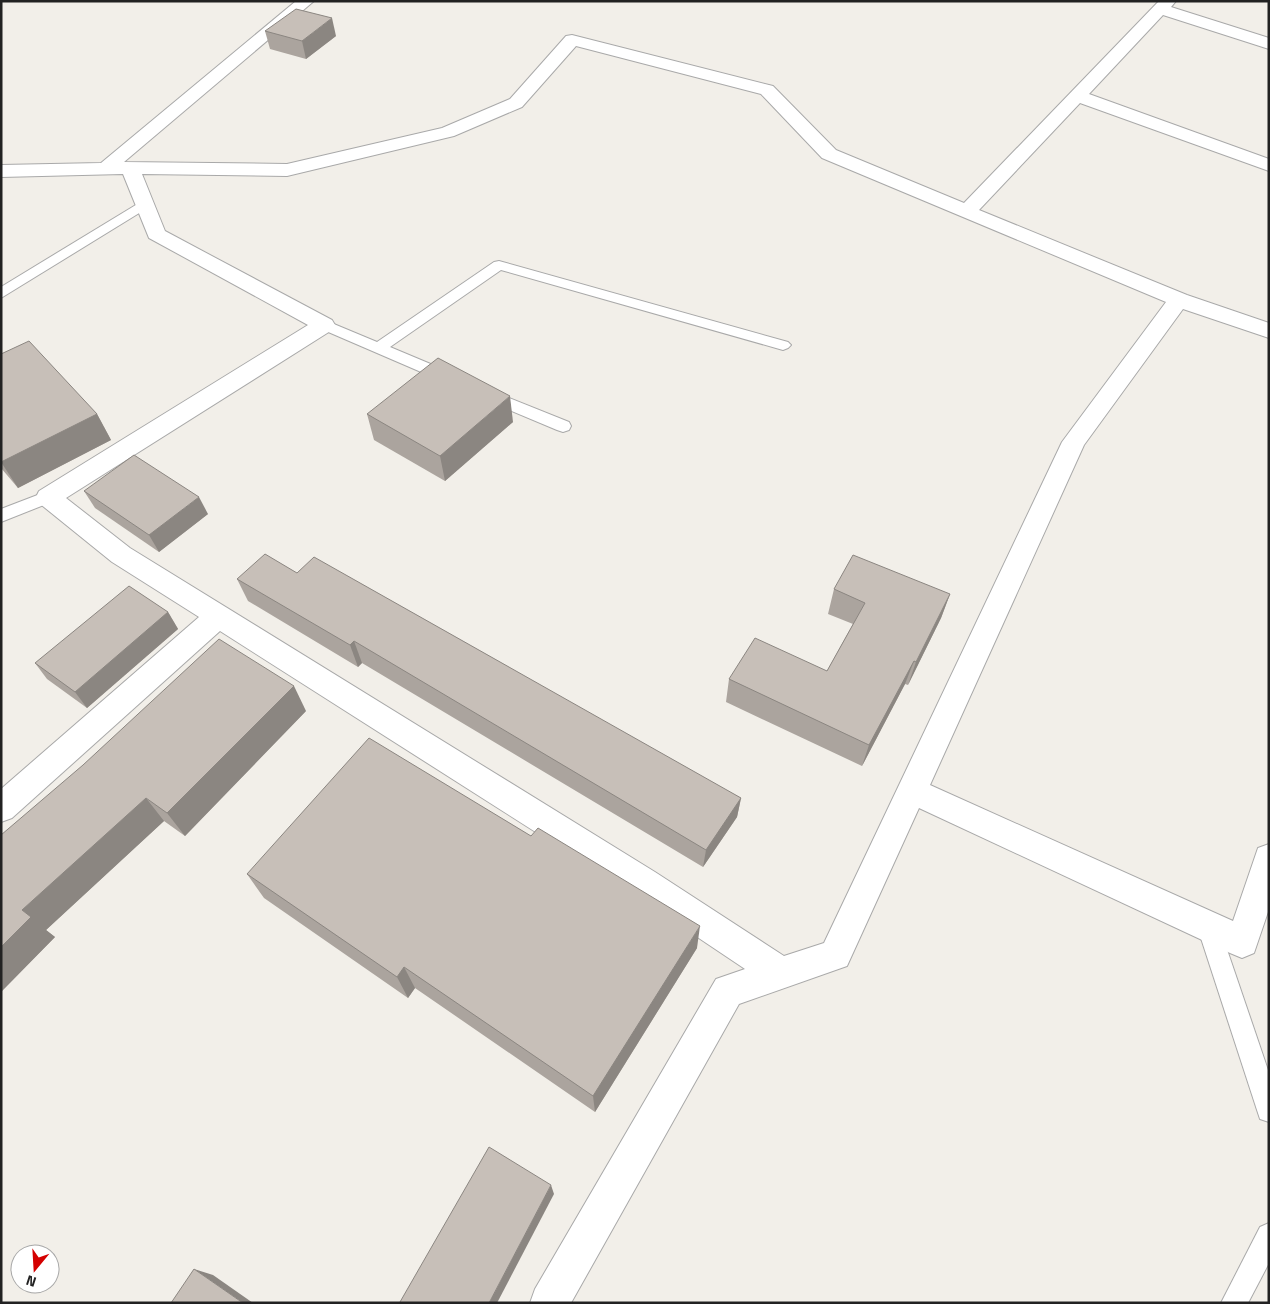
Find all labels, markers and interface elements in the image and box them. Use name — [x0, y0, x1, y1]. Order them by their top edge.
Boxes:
north arrow — [10, 1244, 60, 1294]
text: N — [23, 1270, 39, 1293]

